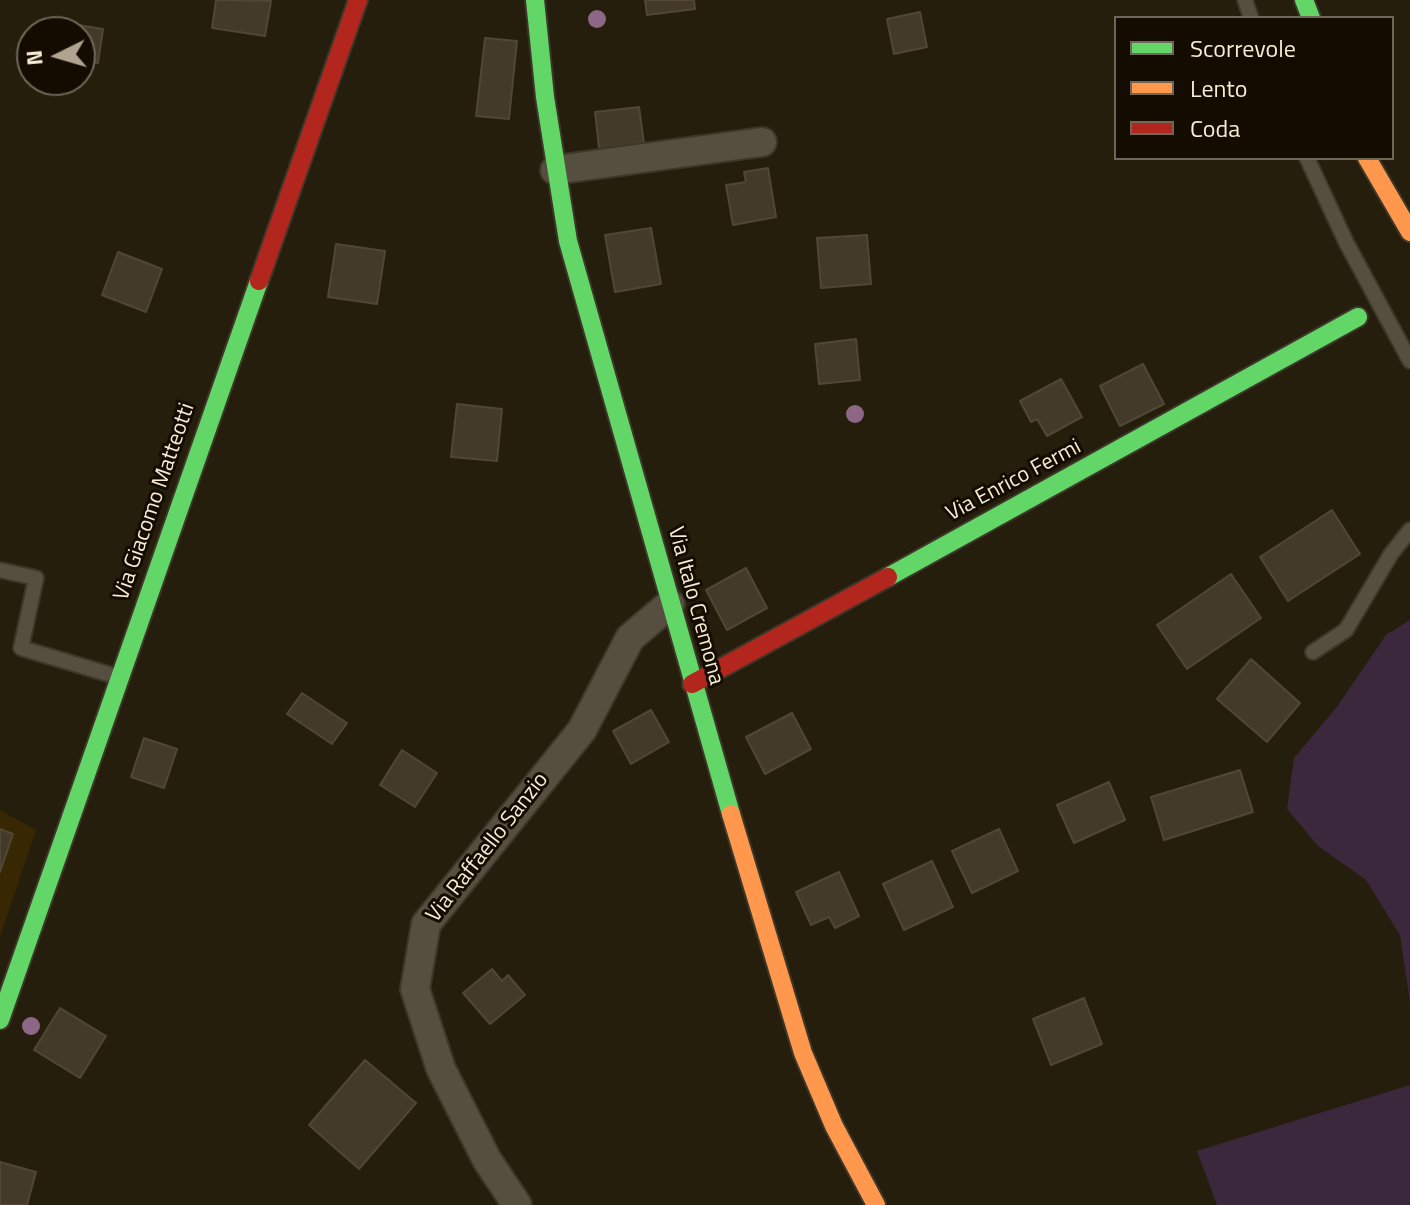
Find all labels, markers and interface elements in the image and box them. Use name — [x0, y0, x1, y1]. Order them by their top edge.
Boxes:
north arrow — [16, 16, 96, 96]
legend — [1114, 16, 1394, 160]
text: Scorrevole — [1190, 30, 1296, 66]
text: N — [16, 49, 52, 67]
text: Lento — [1190, 70, 1247, 106]
text: Coda — [1190, 110, 1240, 146]
street label: Via Giacomo Matteotti — [109, 400, 201, 604]
street label: Via Enrico Fermi — [942, 434, 1086, 528]
street label: Via Italo Cremona — [661, 524, 729, 688]
street label: Via Raffaello Sanzio — [421, 768, 555, 928]

